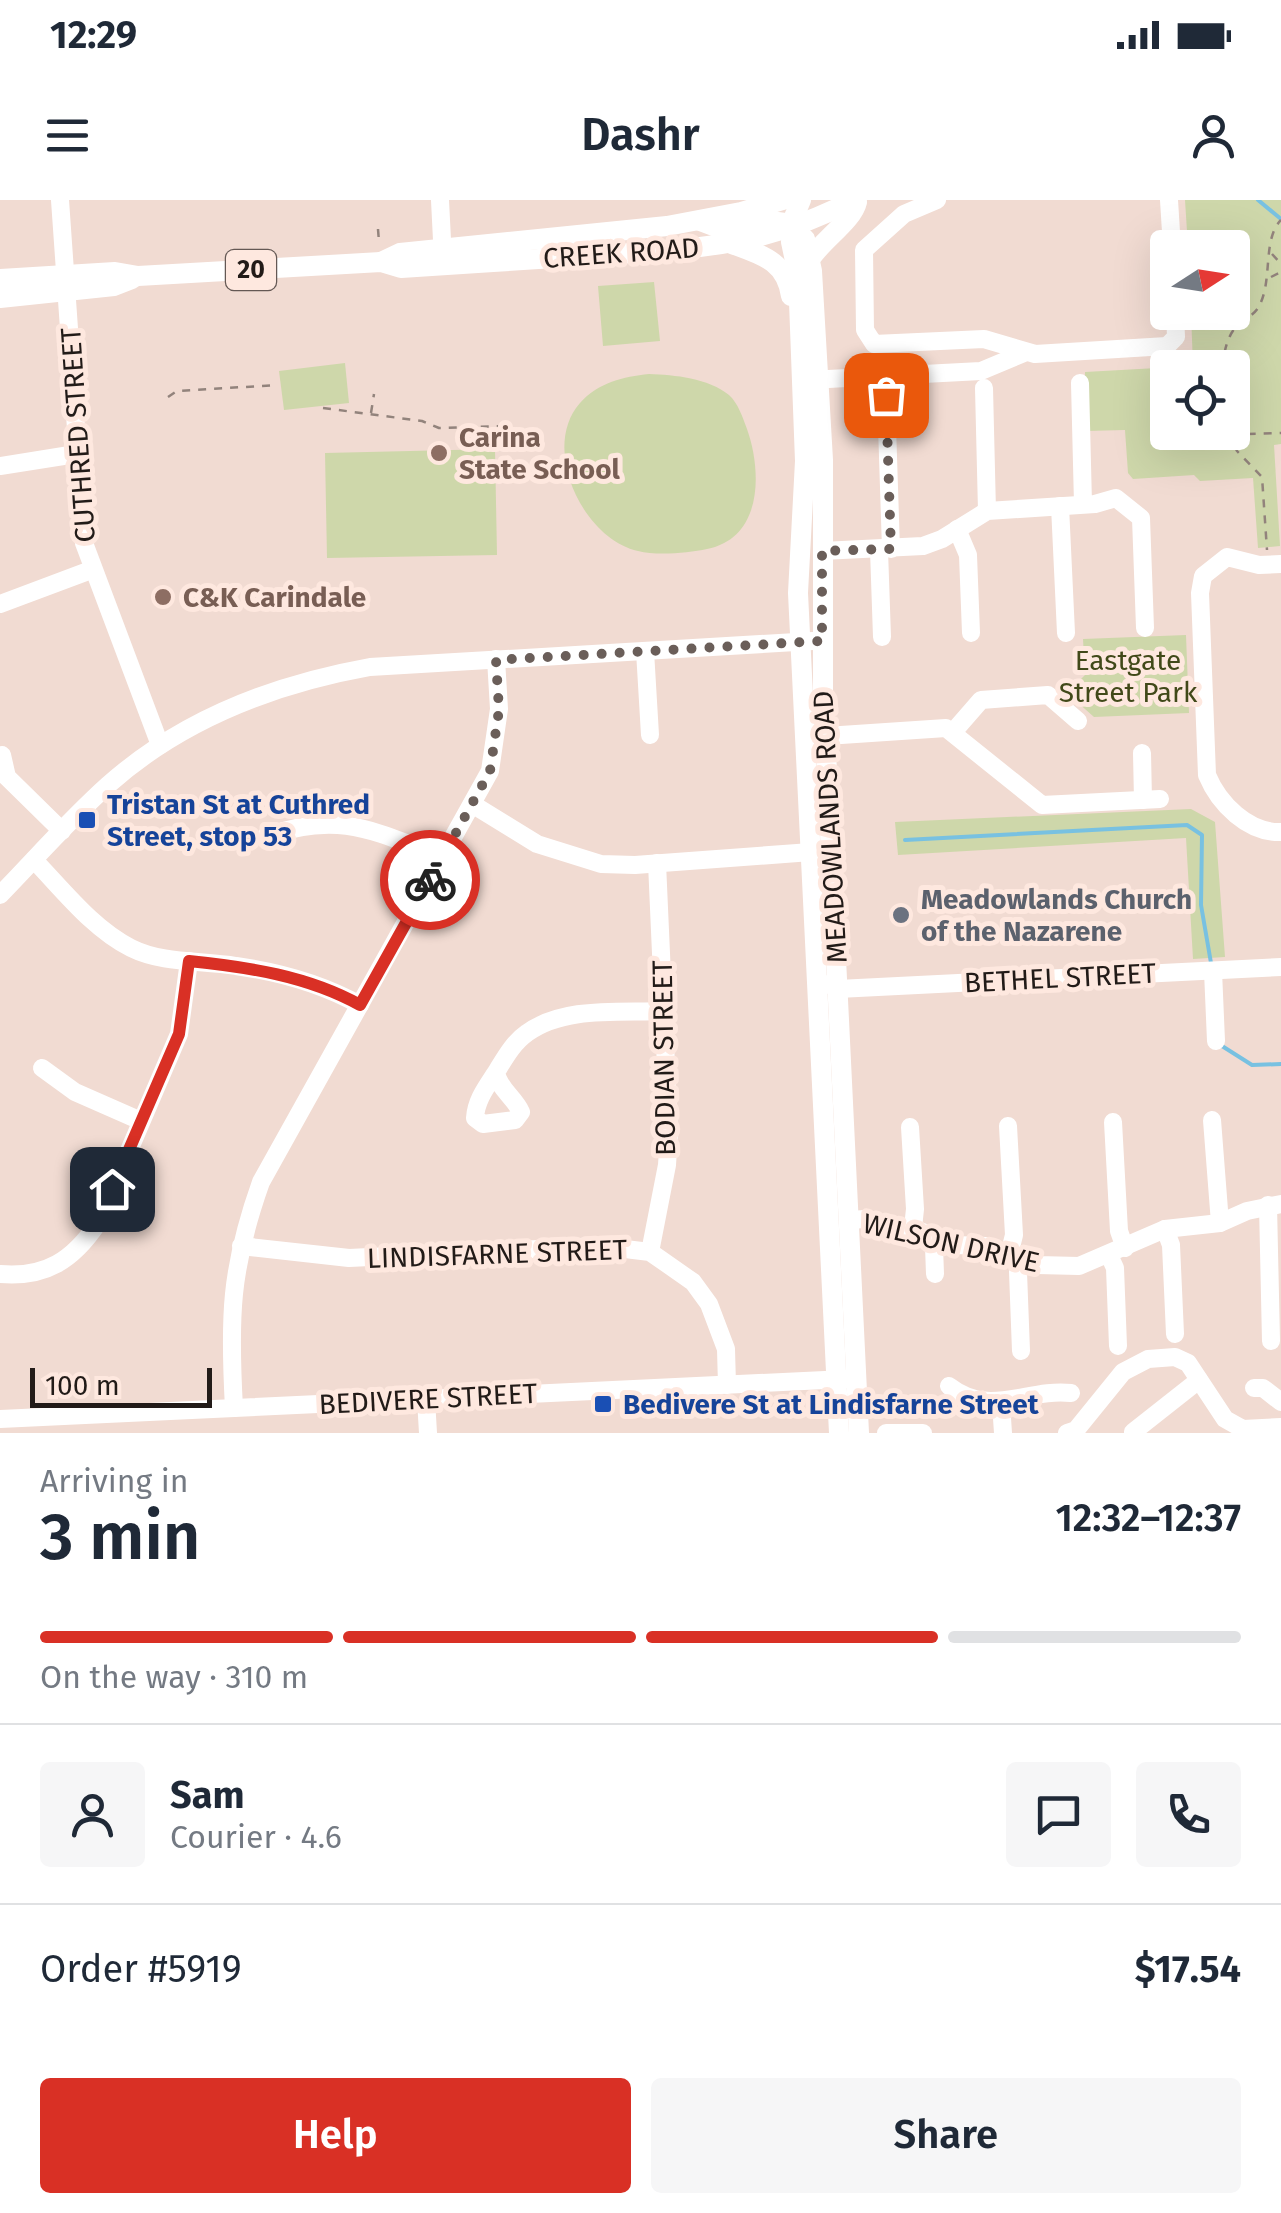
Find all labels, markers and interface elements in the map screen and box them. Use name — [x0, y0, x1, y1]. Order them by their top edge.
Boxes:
text: 12:29 — [50, 12, 137, 58]
icon: menu — [40, 108, 95, 163]
text: Dashr — [581, 108, 700, 162]
icon: person — [1186, 108, 1241, 163]
north arrow — [1150, 230, 1250, 330]
map controls — [1150, 230, 1250, 450]
street label: CREEK ROAD — [542, 231, 700, 275]
road number: 20 — [226, 250, 276, 290]
street label: CUTHRED STREET — [54, 326, 102, 544]
button: locate — [1150, 350, 1250, 450]
pin — [844, 353, 929, 438]
icon: bag — [859, 368, 914, 423]
place label: Carina State School — [459, 421, 621, 486]
marker: Carina State School — [428, 442, 450, 464]
place label: C&K Carindale — [183, 581, 366, 614]
marker: C&K Carindale — [152, 586, 174, 608]
park label: Eastgate Street Park — [1059, 644, 1198, 709]
street label: MEADOWLANDS ROAD — [806, 690, 854, 964]
place label: Tristan St at Cuthred Street, stop 53 — [107, 788, 370, 853]
marker: Tristan St at Cuthred Street, stop 53 — [76, 809, 98, 831]
courier — [380, 830, 480, 930]
icon: bike — [403, 853, 458, 908]
place label: Meadowlands Church of the Nazarene — [921, 883, 1192, 948]
marker: Meadowlands Church of the Nazarene — [890, 904, 912, 926]
street label: BETHEL STREET — [963, 956, 1157, 1000]
street label: BODIAN STREET — [646, 959, 682, 1156]
pin — [70, 1147, 155, 1232]
icon: home — [85, 1162, 140, 1217]
street label: WILSON DRIVE — [860, 1207, 1042, 1279]
street label: LINDISFARNE STREET — [366, 1233, 628, 1275]
scale bar — [30, 1363, 212, 1408]
text: 100 m — [45, 1369, 120, 1402]
street label: BEDIVERE STREET — [318, 1377, 539, 1421]
place label: Bedivere St at Lindisfarne Street — [623, 1388, 1040, 1421]
marker: Bedivere St at Lindisfarne Street — [592, 1393, 614, 1415]
text: Arriving in — [40, 1462, 188, 1500]
text: 12:32–12:37 — [1055, 1495, 1241, 1541]
text: 3 min — [40, 1498, 200, 1576]
text: On the way · 310 m — [40, 1658, 308, 1696]
button: person — [40, 1762, 145, 1867]
button: chat — [1006, 1762, 1111, 1867]
button: phone — [1136, 1762, 1241, 1867]
text: Sam — [170, 1772, 245, 1818]
text: Courier · 4.6 — [170, 1818, 342, 1856]
text: Order #5919 — [40, 1946, 242, 1992]
text: $17.54 — [1135, 1946, 1241, 1992]
button: Help — [40, 2078, 631, 2193]
button: Share — [651, 2078, 1241, 2193]

